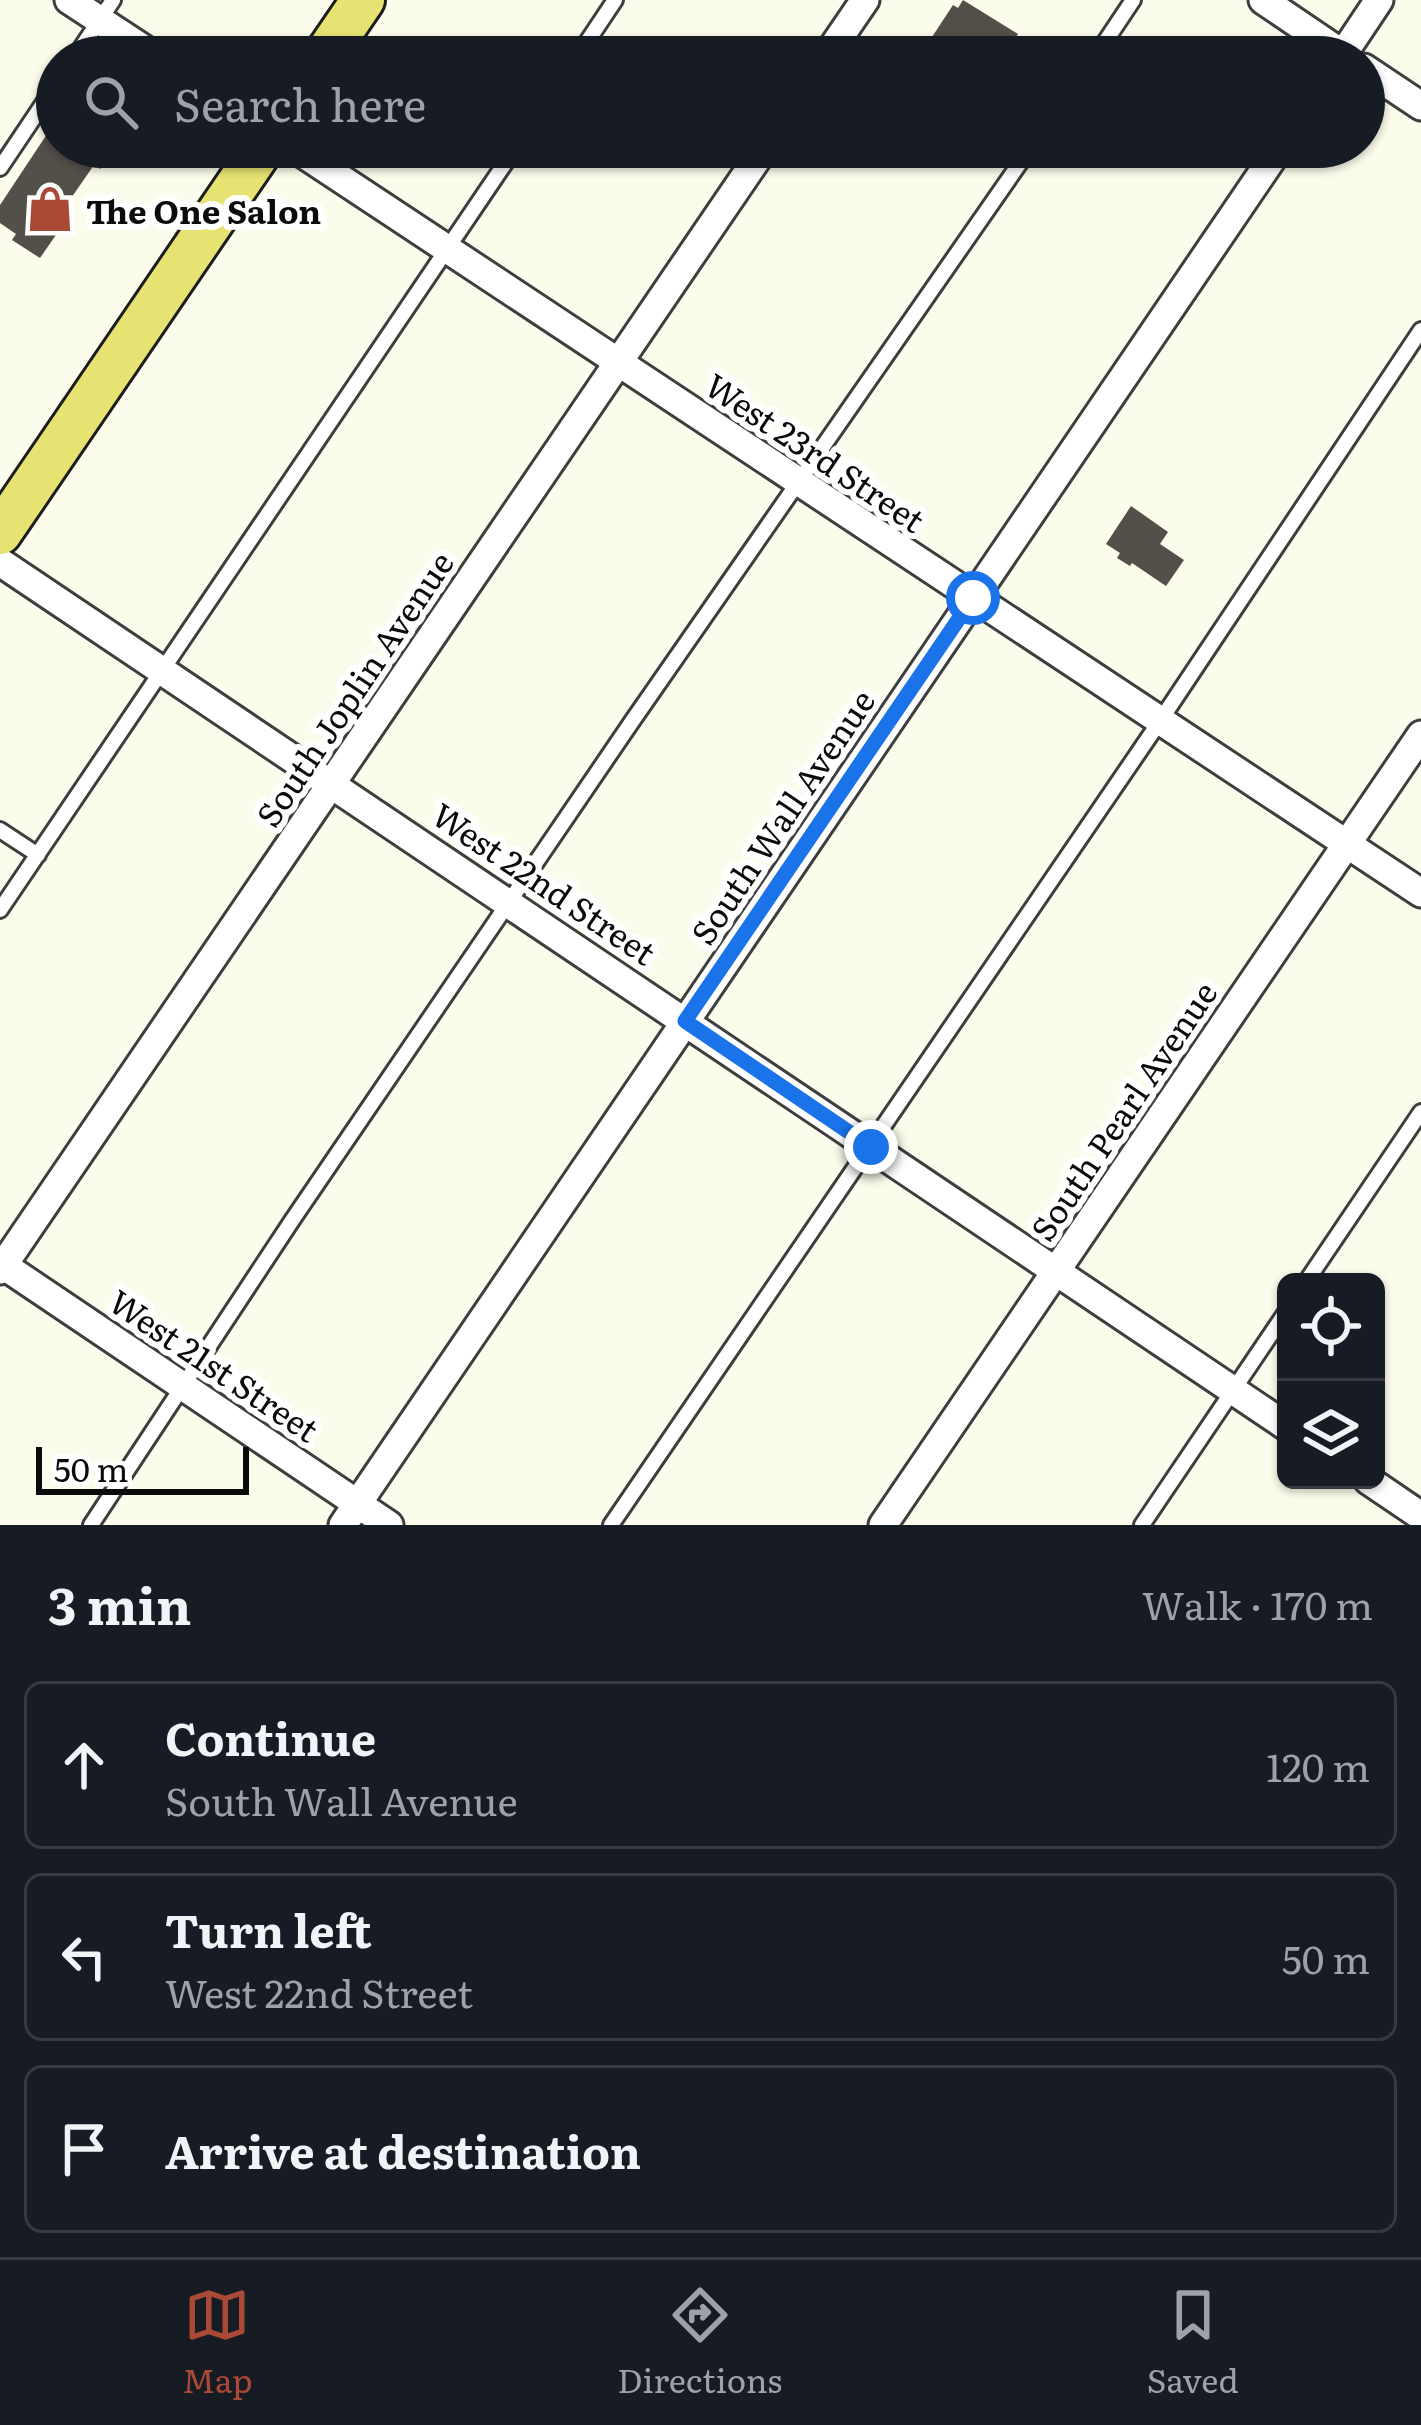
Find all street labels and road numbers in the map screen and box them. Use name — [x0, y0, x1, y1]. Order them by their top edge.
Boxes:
street label: West 23rd Street — [696, 359, 936, 543]
street label: South Joplin Avenue — [242, 540, 464, 836]
street label: South Wall Avenue — [677, 679, 885, 953]
street label: West 22nd Street — [423, 789, 667, 976]
street label: South Pearl Avenue — [1017, 970, 1227, 1250]
street label: West 21st Street — [100, 1276, 330, 1453]

